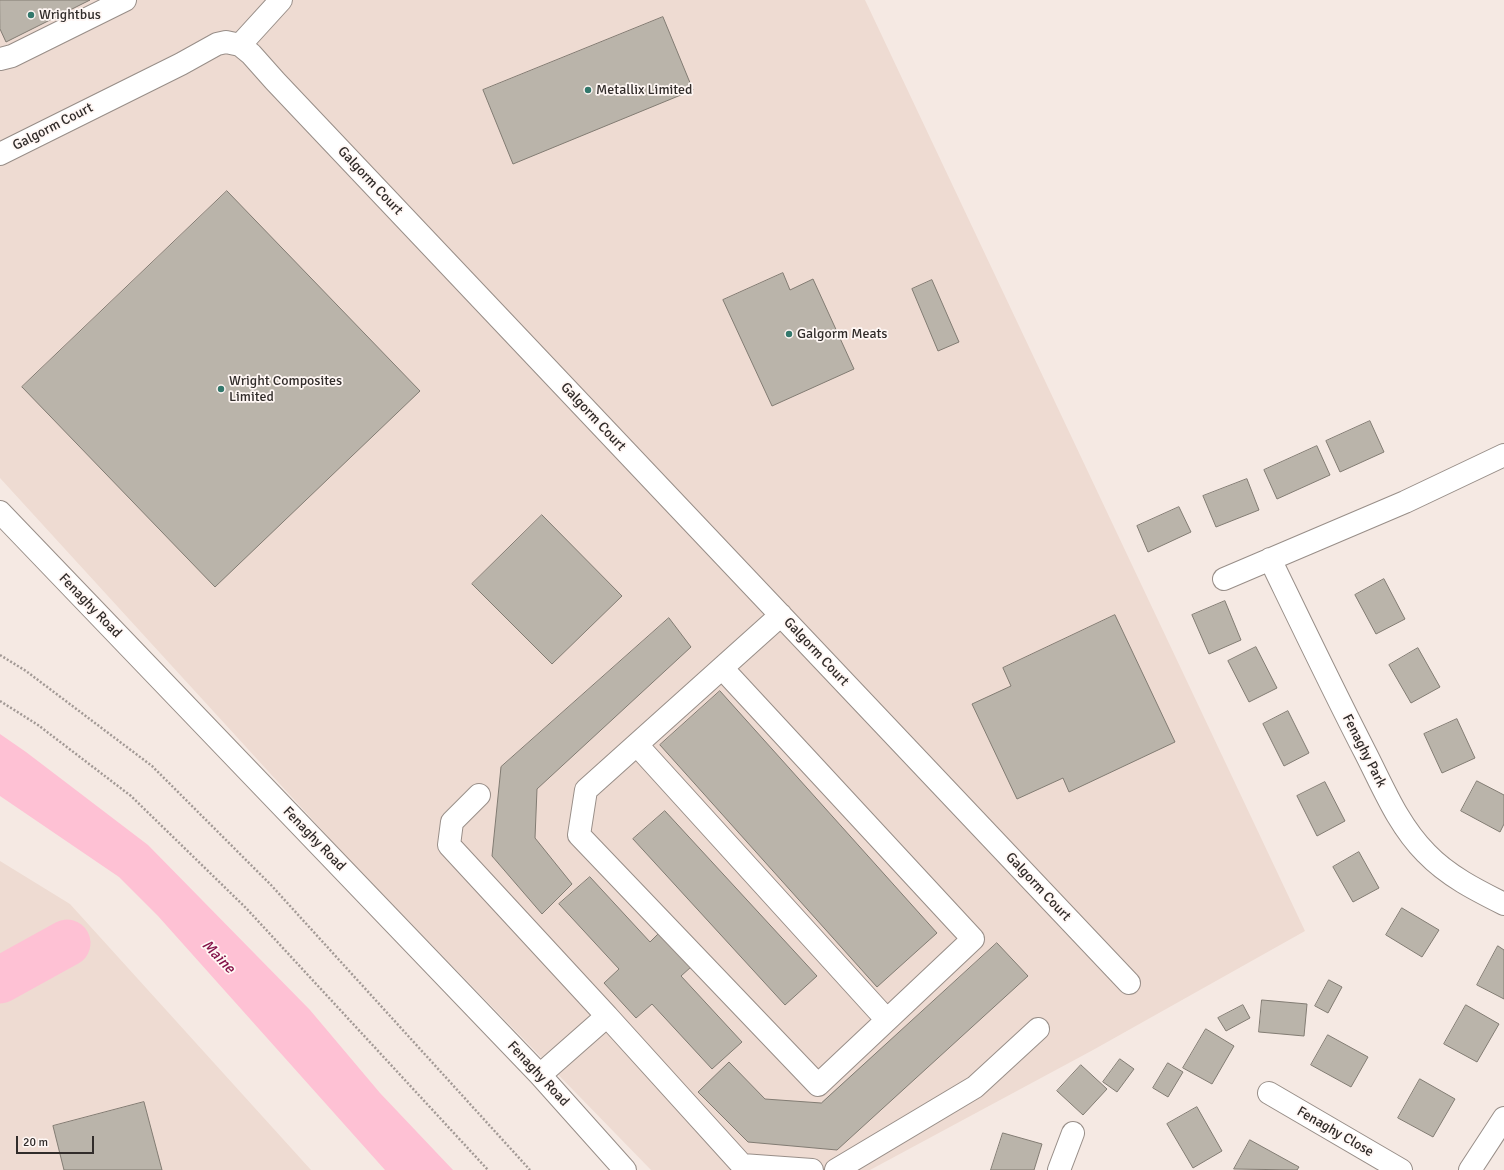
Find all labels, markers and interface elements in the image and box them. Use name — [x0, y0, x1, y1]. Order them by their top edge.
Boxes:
place label: Wrightbus — [39, 7, 101, 23]
marker: Wrightbus — [26, 10, 36, 20]
place label: Metallix Limited — [596, 82, 692, 98]
marker: Metallix Limited — [583, 85, 593, 95]
street label: Galgorm Court — [10, 100, 96, 154]
street label: Galgorm Court — [334, 143, 406, 219]
place label: Galgorm Meats — [797, 326, 887, 342]
marker: Galgorm Meats — [784, 329, 794, 339]
place label: Wright Composites Limited — [229, 373, 342, 406]
street label: Galgorm Court — [557, 379, 629, 455]
marker: Wright Composites Limited — [216, 384, 226, 394]
street label: Fenaghy Road — [55, 570, 125, 642]
street label: Galgorm Court — [780, 614, 852, 690]
street label: Fenaghy Park — [1338, 712, 1390, 790]
street label: Fenaghy Road — [279, 803, 349, 875]
street label: Galgorm Court — [1002, 849, 1074, 925]
water label: Maine — [198, 937, 238, 977]
street label: Fenaghy Road — [504, 1038, 572, 1110]
street label: Fenaghy Close — [1294, 1103, 1376, 1161]
scale bar — [18, 1128, 96, 1154]
text: 20 m — [23, 1135, 48, 1150]

